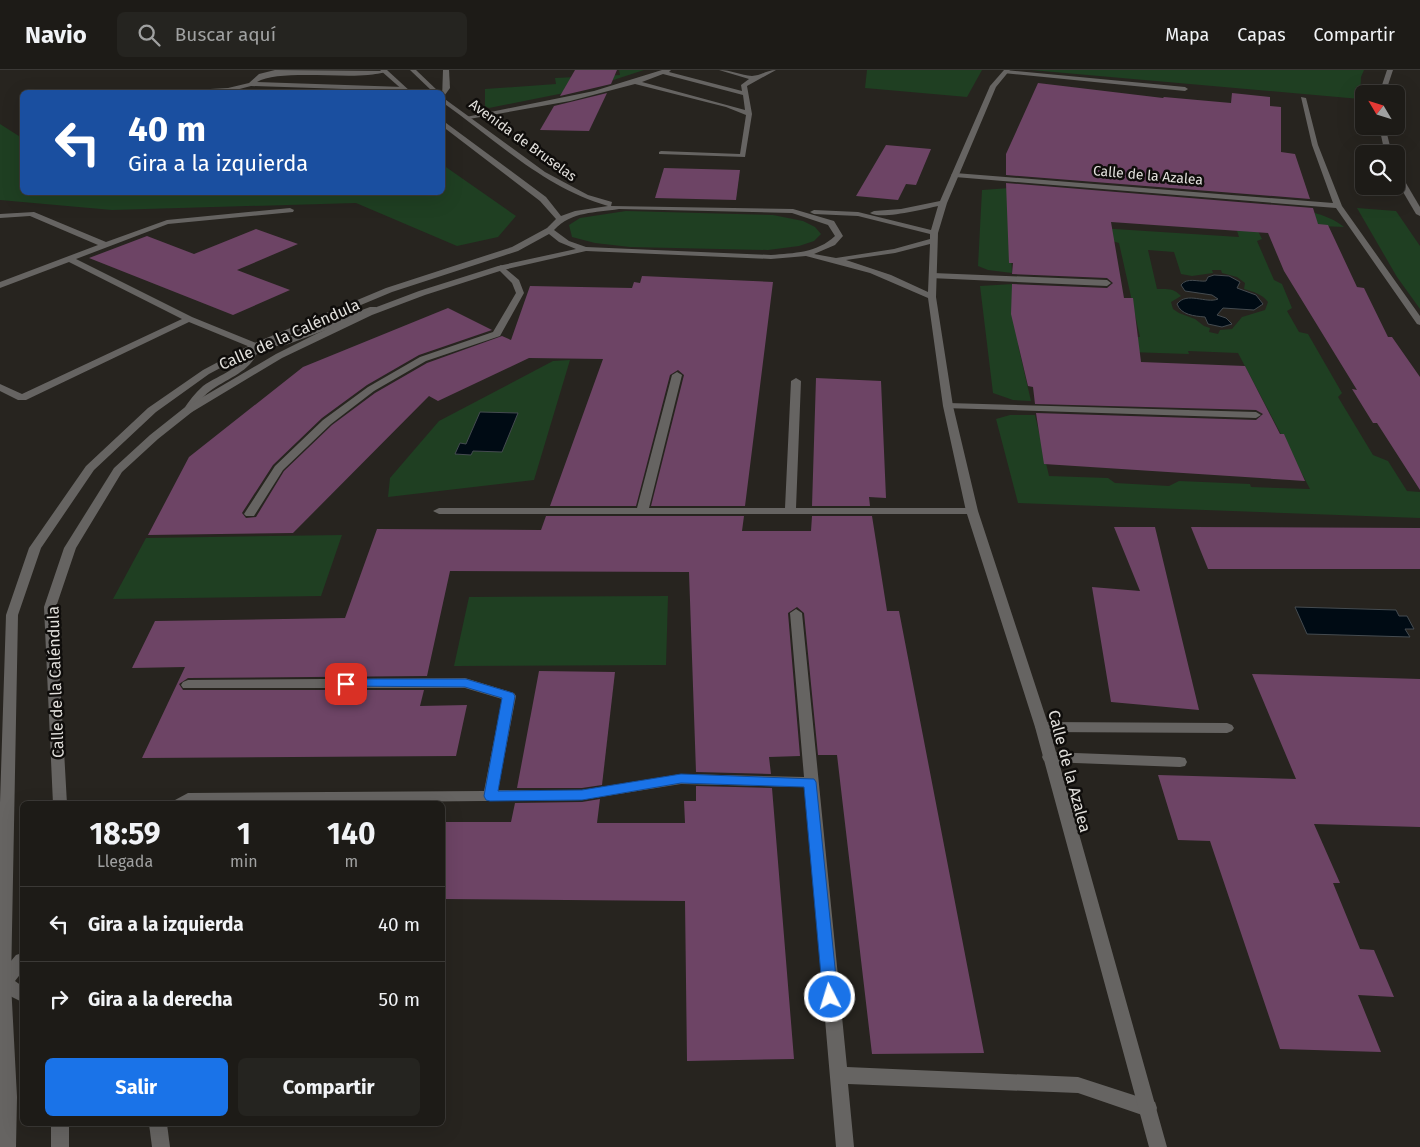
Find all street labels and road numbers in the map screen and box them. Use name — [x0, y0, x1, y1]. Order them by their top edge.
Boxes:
street label: Avenida de Bruselas — [466, 96, 580, 185]
street label: Calle de la Azalea — [1092, 162, 1204, 189]
street label: Calle de la Caléndula — [216, 295, 362, 374]
street label: Calle de la Caléndula — [43, 606, 68, 758]
street label: Calle de la Azalea — [1044, 708, 1095, 834]

